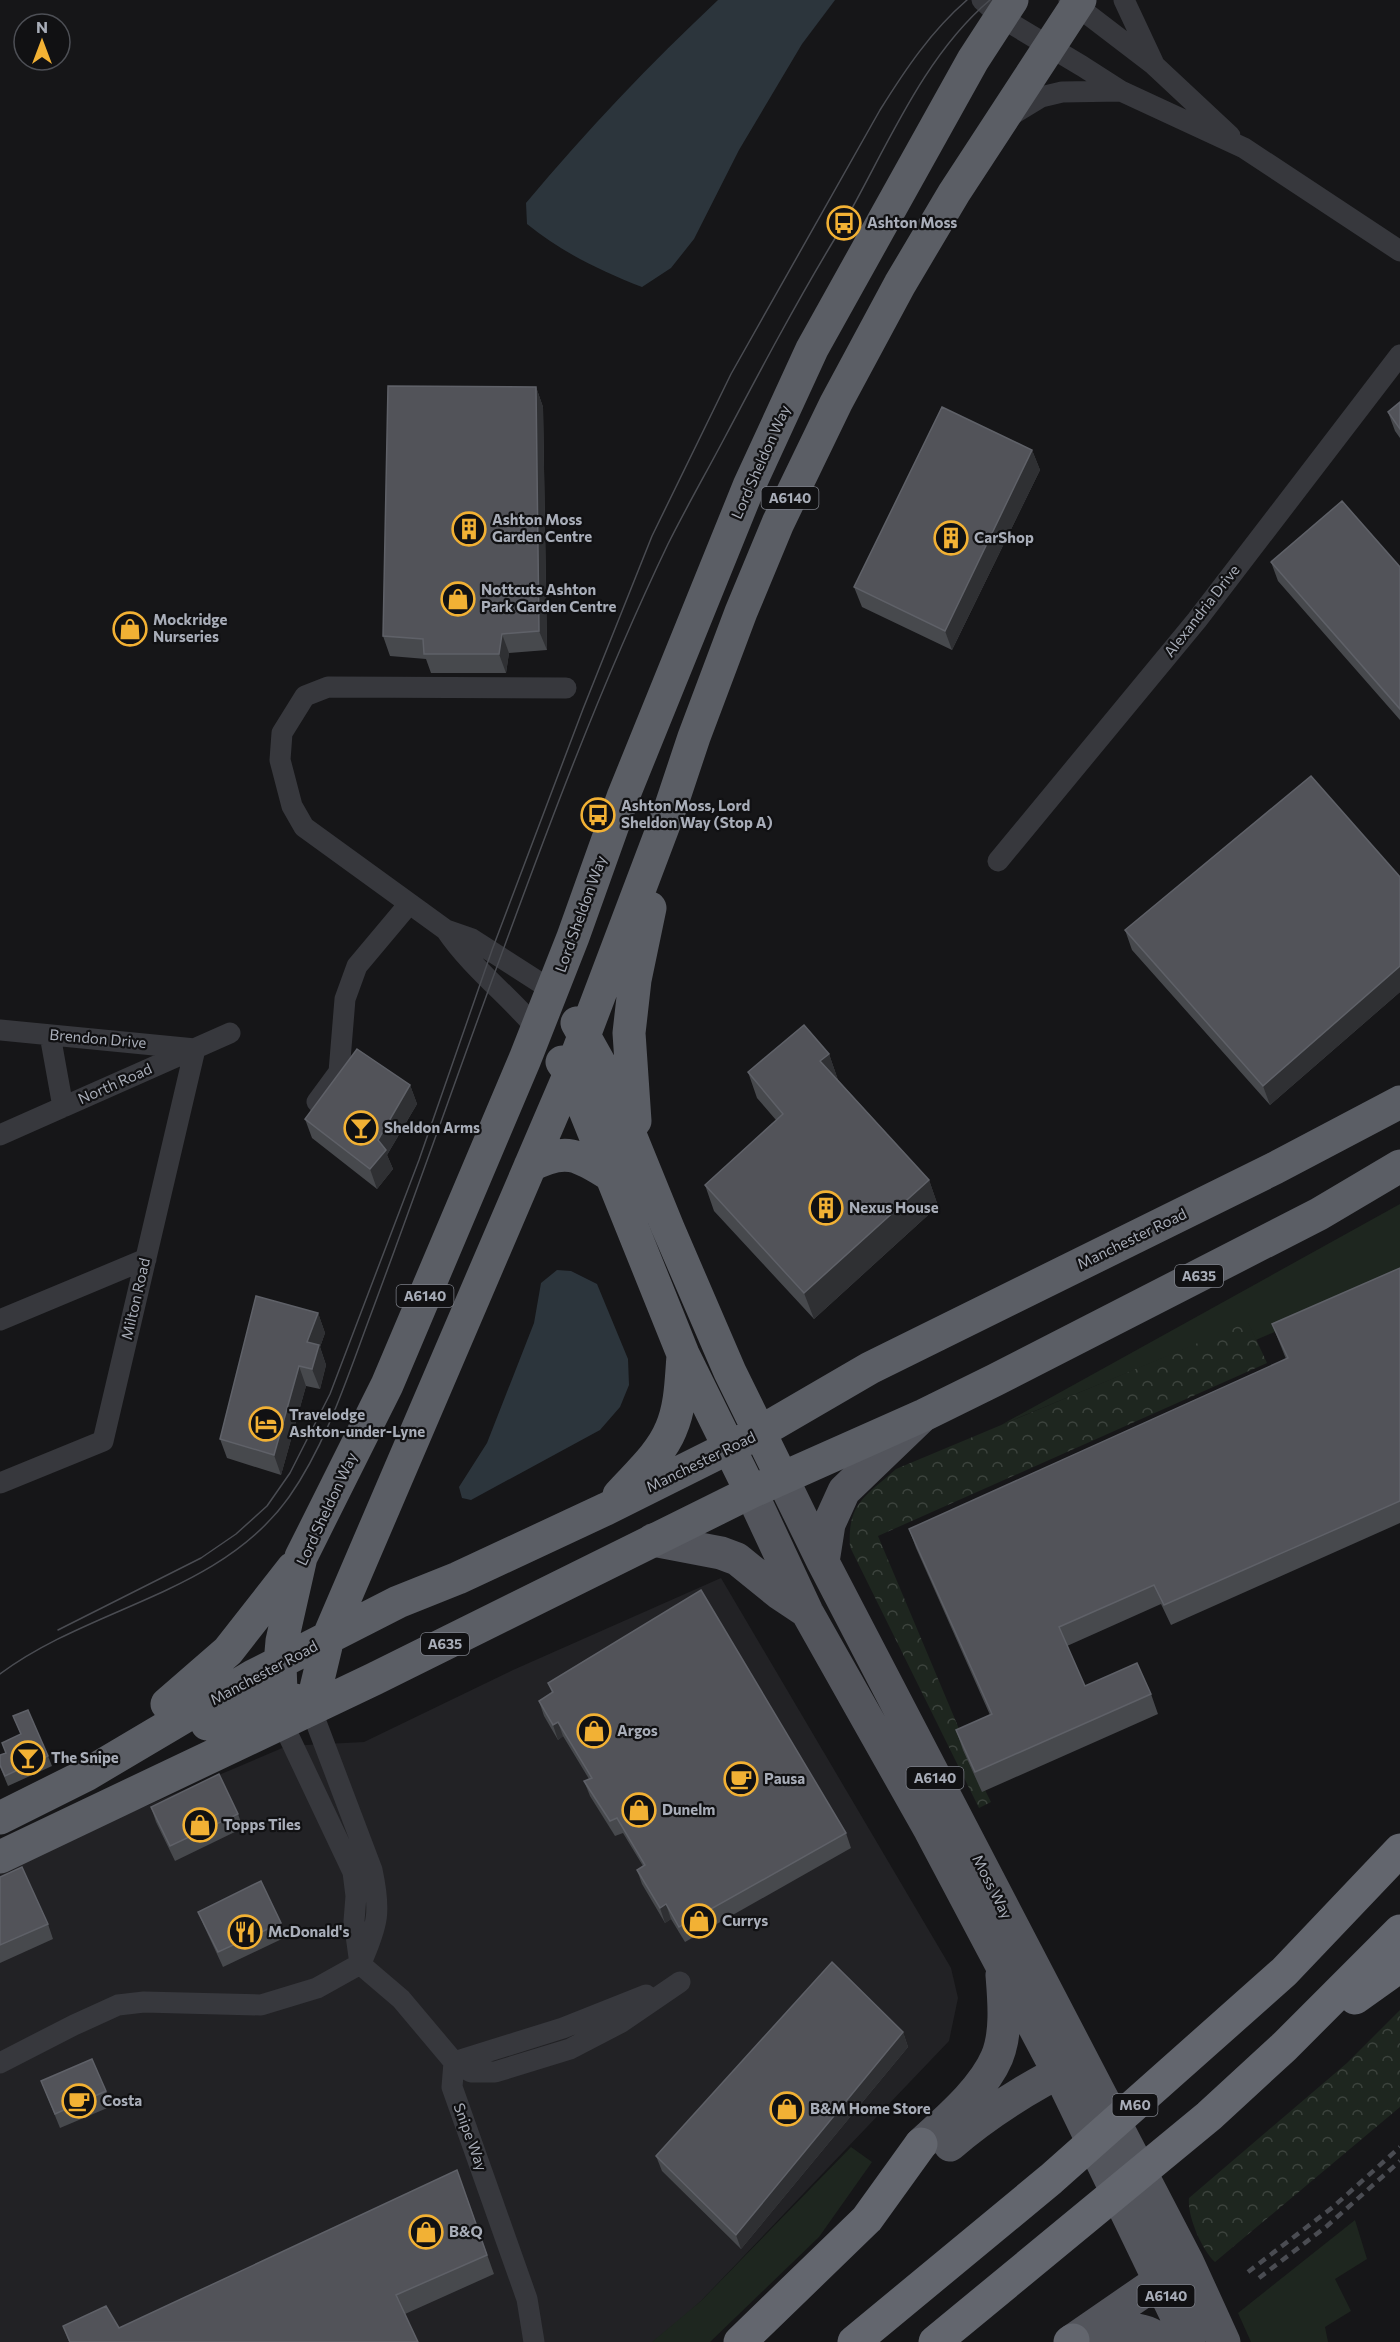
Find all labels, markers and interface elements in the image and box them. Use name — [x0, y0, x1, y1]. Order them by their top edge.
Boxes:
north arrow — [12, 12, 72, 72]
text: N — [36, 17, 48, 36]
bus stop icon: Ashton Moss — [826, 205, 862, 241]
place label: Ashton Moss — [867, 213, 957, 231]
street label: Lord Sheldon Way — [727, 402, 793, 521]
road number: A6140 — [762, 487, 818, 509]
place label: Ashton Moss Garden Centre — [492, 510, 592, 545]
building icon: Ashton Moss Garden Centre — [451, 511, 487, 547]
building icon: CarShop — [933, 520, 969, 556]
place label: CarShop — [974, 528, 1034, 546]
street label: Alexandria Drive — [1160, 561, 1243, 660]
place label: Nottcuts Ashton Park Garden Centre — [481, 580, 616, 615]
shop icon: Nottcuts Ashton Park Garden Centre — [440, 581, 476, 617]
place label: Mockridge Nurseries — [153, 610, 227, 645]
shop icon: Mockridge Nurseries — [112, 611, 148, 647]
place label: Ashton Moss, Lord Sheldon Way (Stop A) — [621, 796, 773, 831]
bus stop icon: Ashton Moss, Lord Sheldon Way (Stop A) — [580, 797, 616, 833]
street label: Lord Sheldon Way — [551, 853, 610, 975]
street label: Brendon Drive — [49, 1025, 147, 1051]
street label: North Road — [75, 1059, 154, 1107]
bar icon: Sheldon Arms — [343, 1110, 379, 1146]
place label: Sheldon Arms — [384, 1118, 480, 1136]
building icon: Nexus House — [808, 1190, 844, 1226]
place label: Nexus House — [849, 1198, 939, 1216]
street label: Manchester Road — [1074, 1204, 1189, 1272]
street label: Milton Road — [117, 1256, 153, 1341]
road number: A635 — [1175, 1265, 1223, 1287]
road number: A6140 — [396, 1285, 454, 1307]
place label: Travelodge Ashton-under-Lyne — [289, 1405, 425, 1440]
hotel icon: Travelodge Ashton-under-Lyne — [248, 1406, 284, 1442]
street label: Manchester Road — [643, 1427, 758, 1495]
street label: Lord Sheldon Way — [292, 1449, 360, 1568]
road number: A635 — [421, 1633, 469, 1655]
street label: Manchester Road — [207, 1636, 320, 1708]
shop icon: Argos — [576, 1713, 612, 1749]
place label: Argos — [617, 1721, 658, 1739]
bar icon: The Snipe — [10, 1740, 46, 1776]
place label: The Snipe — [51, 1748, 119, 1766]
cafe icon: Pausa — [723, 1761, 759, 1797]
road number: A6140 — [906, 1767, 964, 1789]
place label: Pausa — [764, 1769, 805, 1787]
shop icon: Dunelm — [621, 1792, 657, 1828]
place label: Dunelm — [662, 1800, 715, 1818]
shop icon: Topps Tiles — [182, 1807, 218, 1843]
place label: Topps Tiles — [223, 1815, 301, 1833]
street label: Moss Way — [969, 1851, 1017, 1922]
shop icon: Currys — [681, 1903, 717, 1939]
place label: Currys — [722, 1911, 768, 1929]
restaurant icon: McDonald's — [227, 1914, 263, 1950]
place label: McDonald's — [268, 1922, 349, 1940]
cafe icon: Costa — [61, 2083, 97, 2119]
place label: Costa — [102, 2091, 142, 2109]
shop icon: B&M Home Store — [769, 2091, 805, 2127]
road number: M60 — [1112, 2094, 1158, 2116]
place label: B&M Home Store — [810, 2099, 931, 2117]
street label: Snipe Way — [450, 2100, 492, 2173]
shop icon: B&Q — [408, 2214, 444, 2250]
place label: B&Q — [449, 2222, 483, 2240]
road number: A6140 — [1138, 2285, 1194, 2307]

